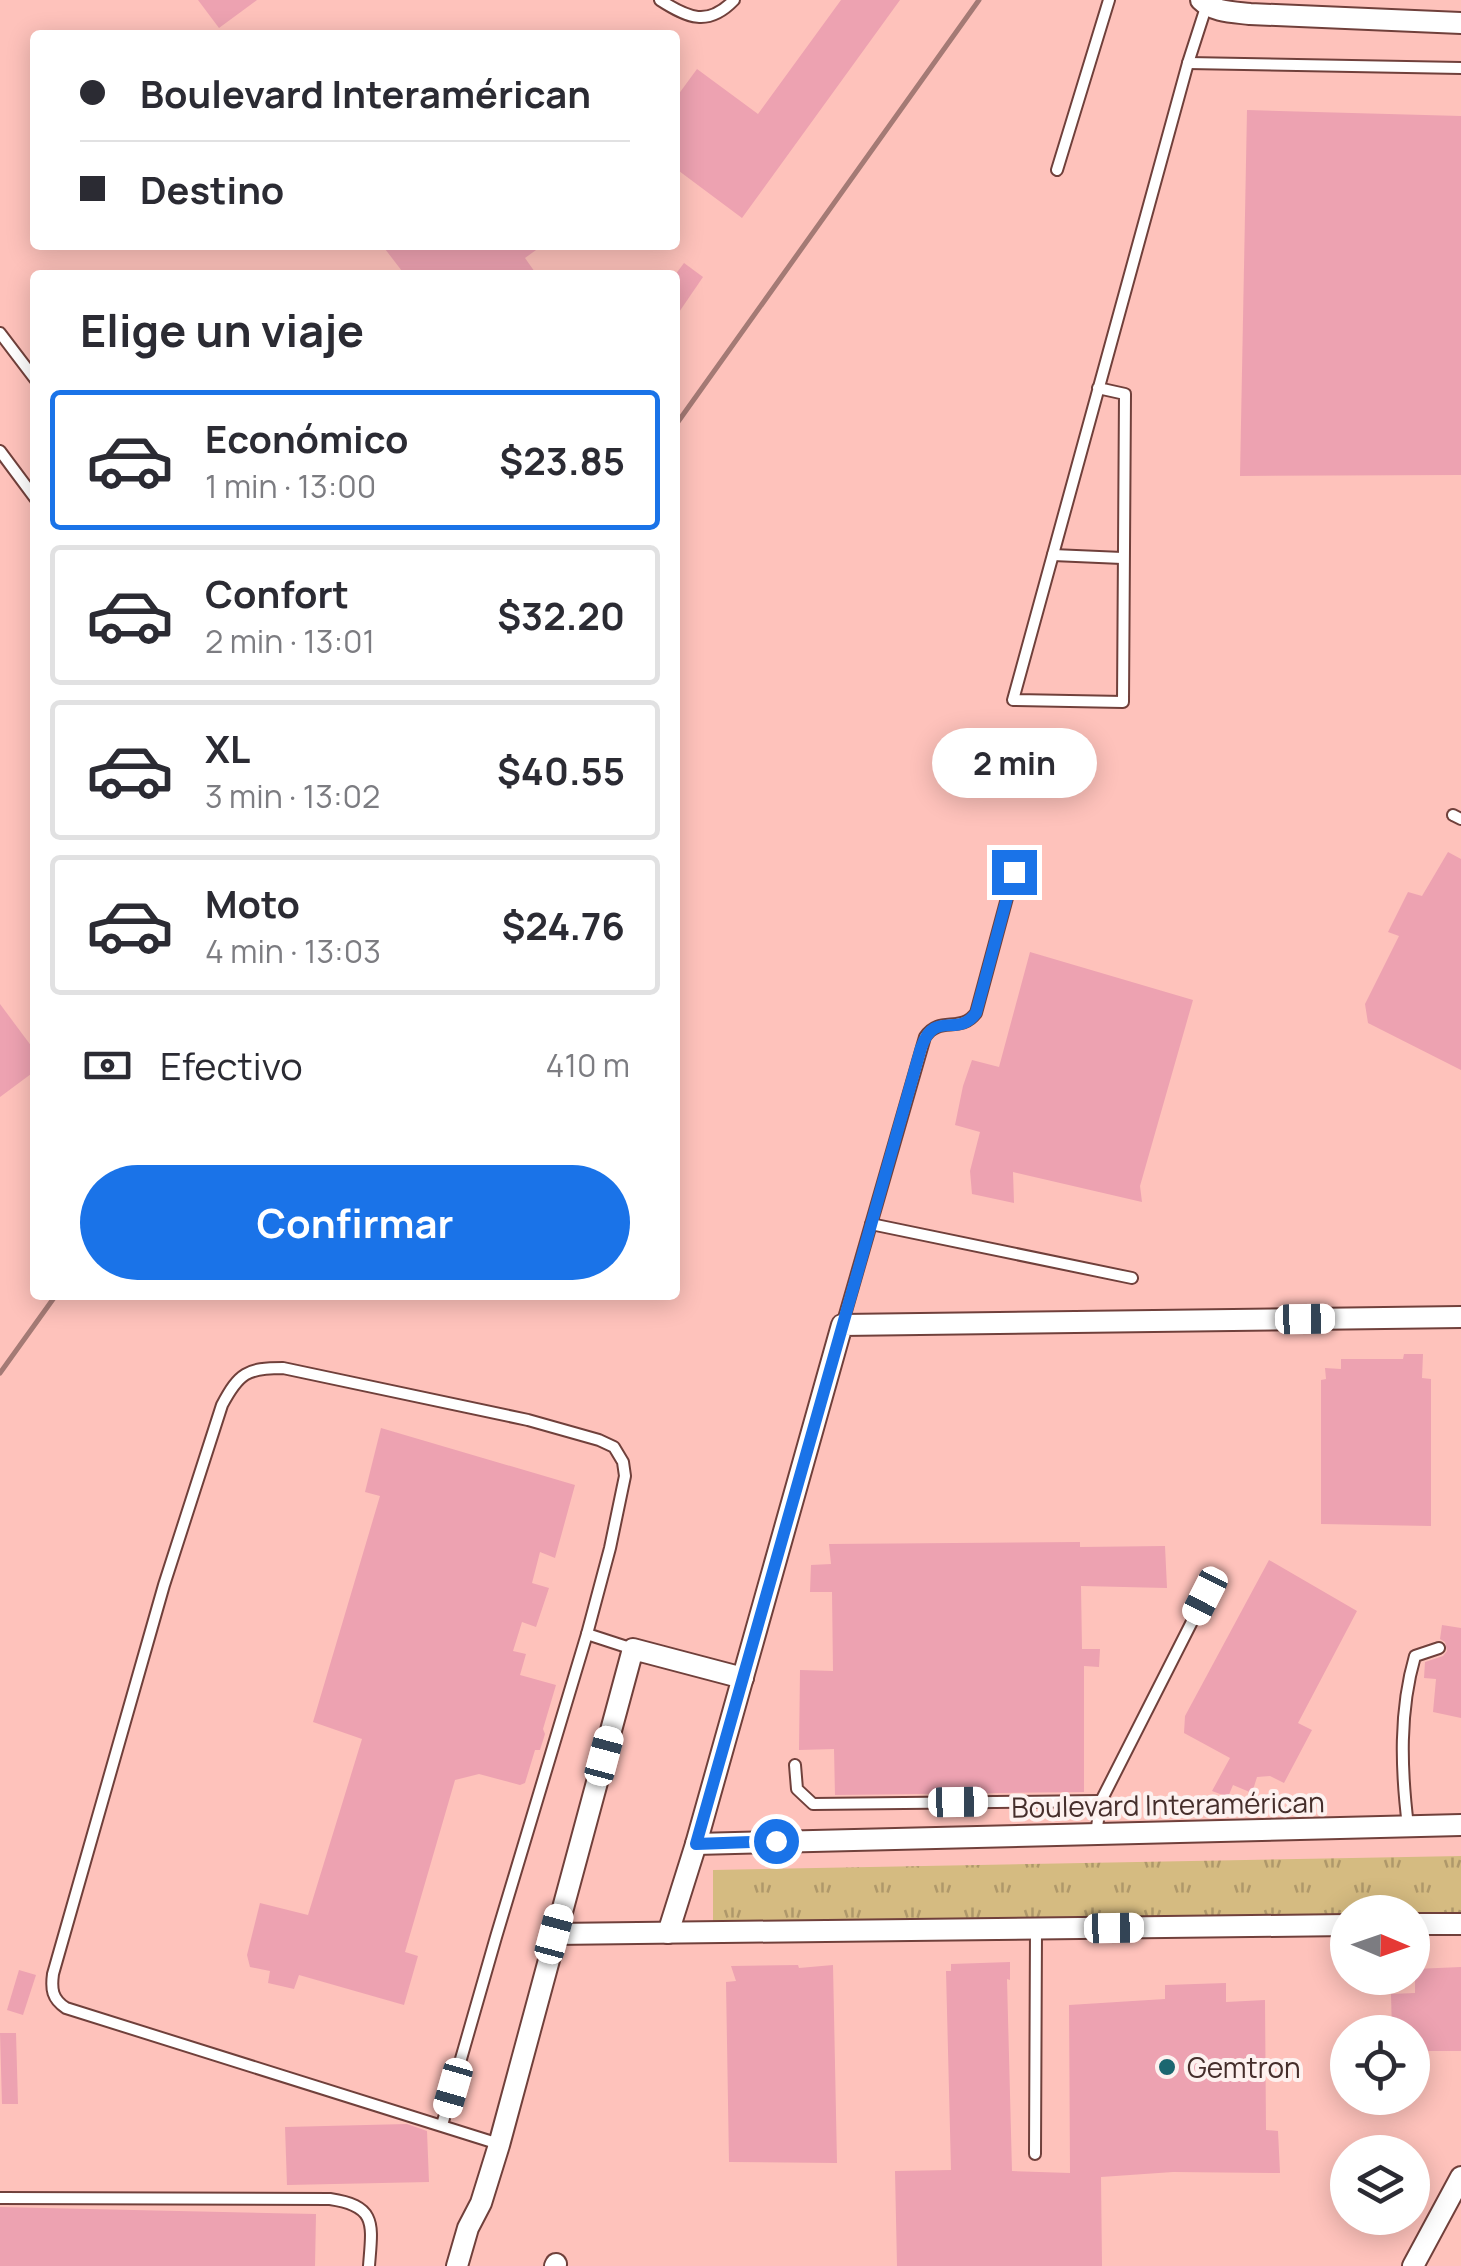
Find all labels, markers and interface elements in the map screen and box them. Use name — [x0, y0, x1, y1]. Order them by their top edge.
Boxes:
text: Boulevard Interamérican — [140, 67, 591, 119]
text: Destino — [140, 163, 284, 215]
text: Elige un viaje — [80, 299, 364, 361]
text: Económico — [205, 412, 409, 464]
icon: car — [85, 415, 175, 505]
text: $23.85 — [499, 434, 625, 486]
text: 1 min · 13:00 — [205, 464, 376, 508]
text: Confort — [205, 567, 349, 619]
icon: car — [85, 570, 175, 660]
text: $32.20 — [497, 589, 625, 641]
text: 2 min · 13:01 — [205, 619, 375, 663]
text: XL — [205, 722, 250, 774]
icon: car — [85, 725, 175, 815]
callout: 2 min — [932, 727, 1096, 797]
text: 2 min — [973, 741, 1056, 785]
text: $40.55 — [497, 744, 625, 796]
text: 3 min · 13:02 — [205, 774, 380, 818]
route end — [992, 850, 1037, 895]
text: Moto — [205, 877, 300, 929]
icon: car — [85, 880, 175, 970]
text: $24.76 — [501, 899, 625, 951]
text: 4 min · 13:03 — [205, 929, 381, 973]
icon: cash — [80, 1038, 135, 1093]
text: Efectivo — [160, 1039, 303, 1091]
text: 410 m — [546, 1043, 630, 1087]
button: Confirmar — [80, 1165, 630, 1280]
car — [1275, 1303, 1335, 1335]
car — [1178, 1562, 1232, 1630]
car — [582, 1723, 626, 1789]
street label: Boulevard Interamérican — [1011, 1782, 1325, 1826]
car — [928, 1786, 988, 1818]
route start — [754, 1819, 799, 1864]
north arrow — [1330, 1895, 1430, 1995]
map controls — [1330, 1895, 1430, 2235]
car — [532, 1901, 576, 1967]
car — [1084, 1912, 1144, 1944]
button: locate — [1330, 2015, 1430, 2115]
place label: Gemtron — [1187, 2048, 1301, 2086]
car — [430, 2055, 476, 2121]
marker: Gemtron — [1156, 2056, 1178, 2078]
button: layers — [1330, 2135, 1430, 2235]

